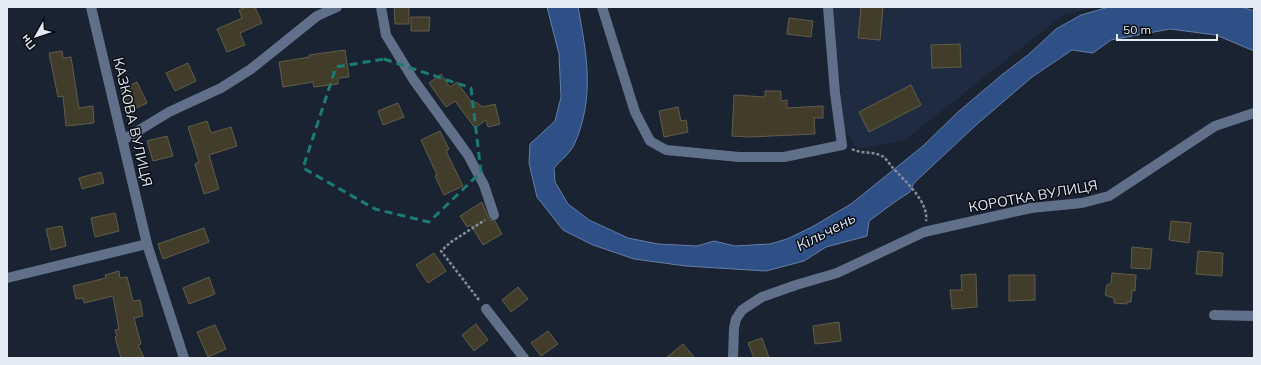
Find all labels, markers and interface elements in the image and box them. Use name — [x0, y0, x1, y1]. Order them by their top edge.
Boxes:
north arrow — [16, 16, 56, 56]
scale bar — [1117, 16, 1217, 42]
text: 50 m — [1123, 22, 1151, 37]
text: Пн — [18, 32, 38, 53]
street label: КАЗКОВА ВУЛИЦЯ — [109, 56, 157, 188]
street label: КОРОТКА ВУЛИЦЯ — [967, 176, 1099, 216]
water label: Кільчень — [793, 208, 859, 255]

